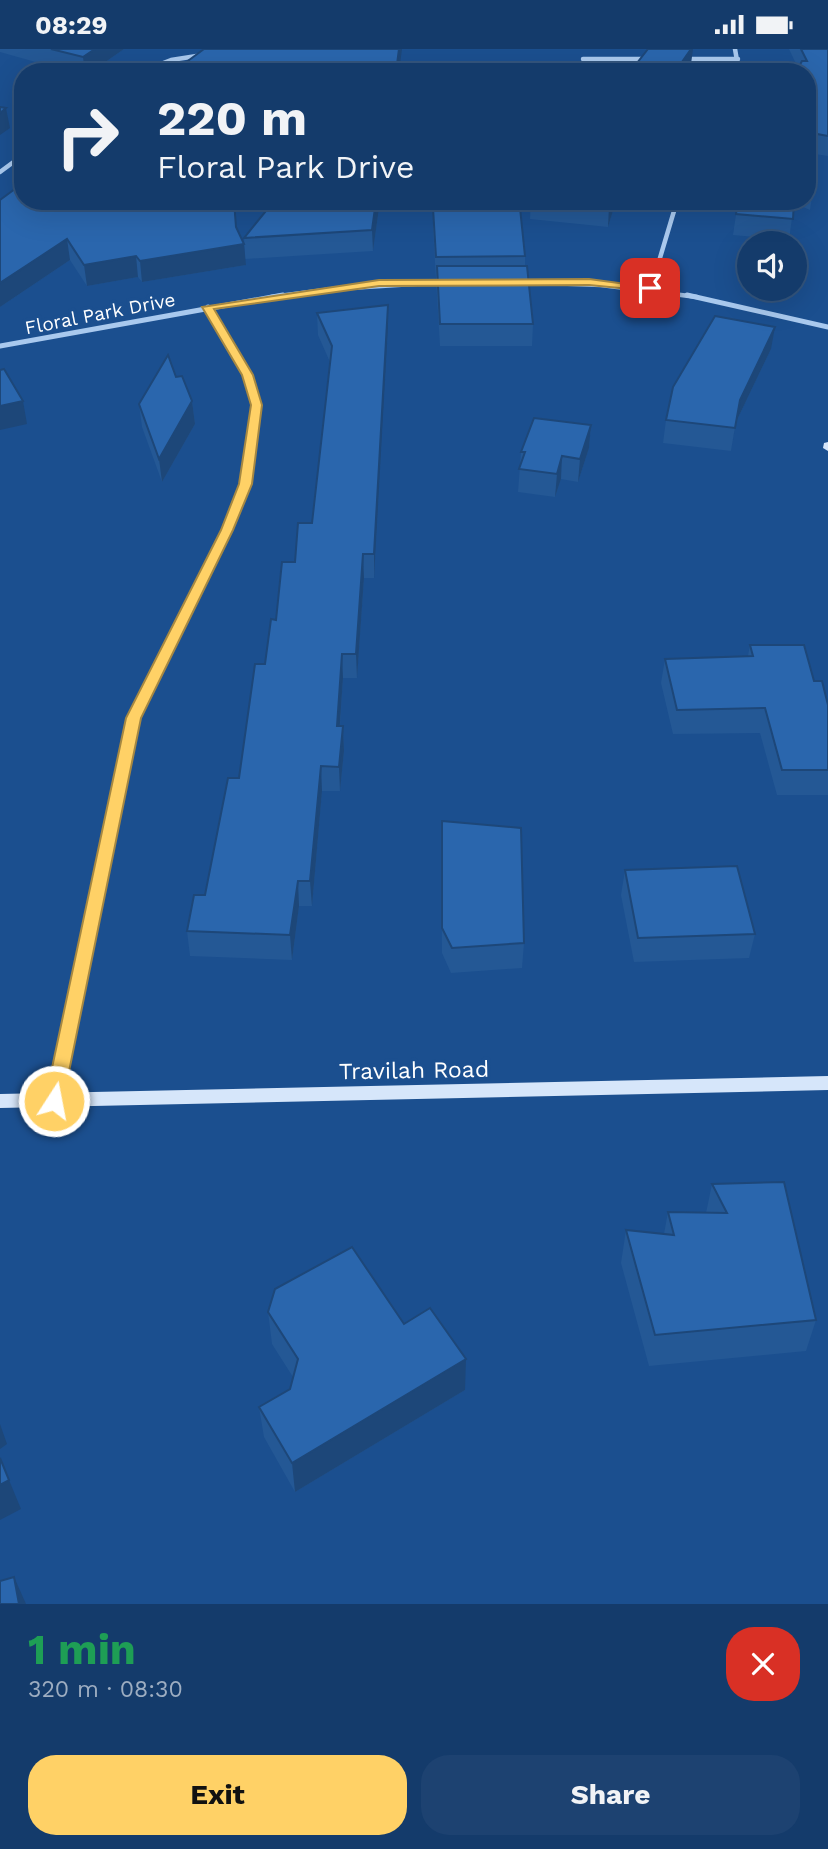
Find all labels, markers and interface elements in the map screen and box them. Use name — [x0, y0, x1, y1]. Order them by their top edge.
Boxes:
text: 08:29 — [35, 10, 107, 40]
text: 220 m — [157, 89, 307, 147]
icon: right — [42, 91, 133, 182]
text: Floral Park Drive — [157, 148, 414, 186]
map controls — [737, 231, 807, 301]
button: sound — [737, 231, 807, 301]
pin — [620, 258, 680, 318]
icon: arrive — [631, 269, 669, 307]
street label: Floral Park Drive — [23, 288, 177, 339]
street label: Travilah Road — [339, 1056, 489, 1085]
position arrow — [17, 1064, 91, 1138]
text: 1 min — [28, 1625, 136, 1674]
button: close — [726, 1627, 800, 1701]
text: 320 m · 08:30 — [28, 1676, 183, 1703]
button: Exit — [28, 1755, 407, 1835]
button: Share — [421, 1755, 800, 1835]

